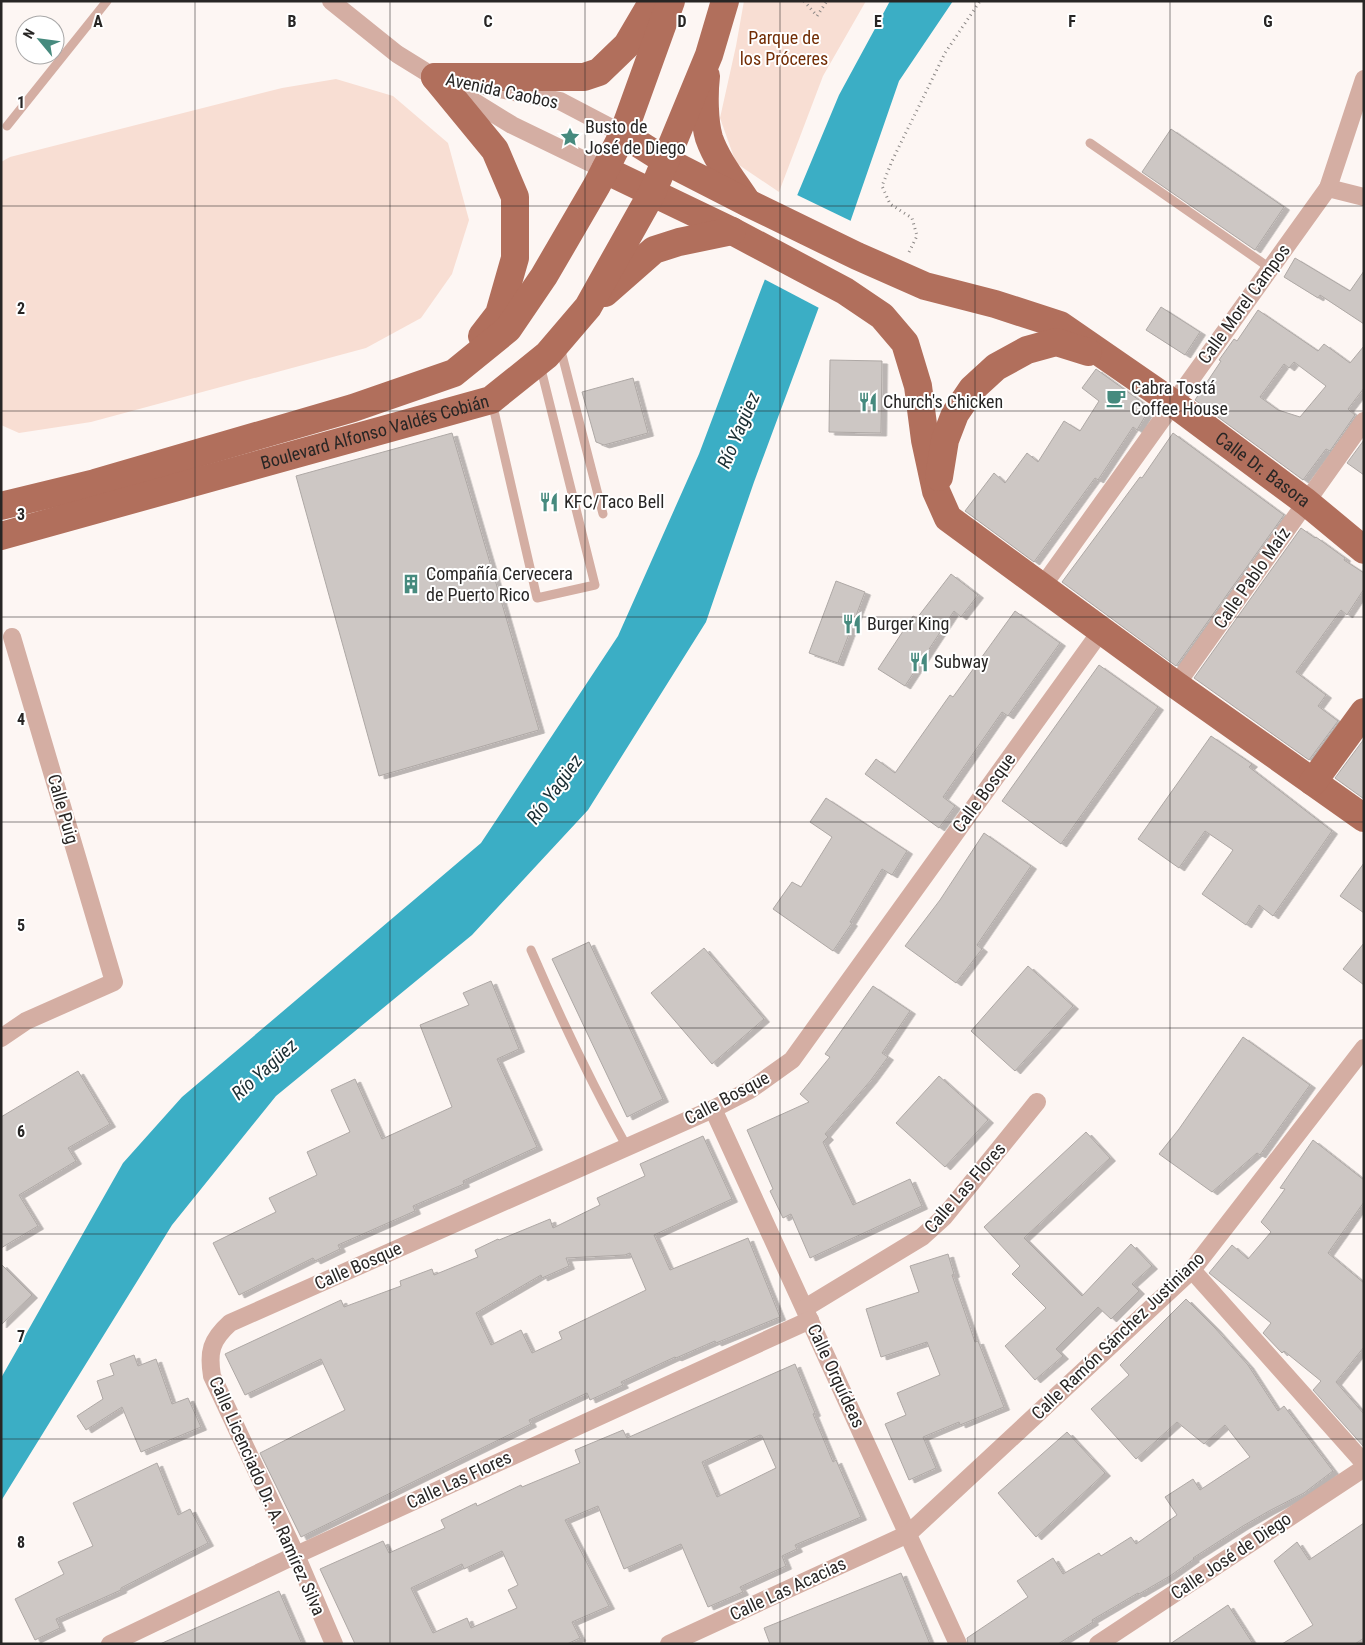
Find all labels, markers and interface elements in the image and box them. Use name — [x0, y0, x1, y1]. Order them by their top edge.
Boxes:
text: A — [93, 12, 103, 31]
text: B — [288, 12, 297, 31]
text: C — [483, 12, 493, 31]
text: D — [677, 12, 687, 31]
text: E — [874, 12, 882, 31]
text: F — [1068, 12, 1076, 31]
text: G — [1263, 12, 1273, 31]
north arrow — [15, 15, 65, 65]
text: N — [20, 26, 38, 41]
park label: Parque de los Próceres — [740, 27, 828, 69]
street label: Avenida Caobos — [444, 68, 560, 113]
text: 1 — [17, 93, 25, 112]
place label: Busto de José de Diego — [585, 116, 686, 158]
place icon: Busto de José de Diego — [559, 126, 581, 148]
street label: Calle Morel Campos — [1193, 240, 1294, 368]
text: 2 — [17, 299, 25, 318]
place label: Cabra Tostá Coffee House — [1131, 377, 1228, 419]
cafe icon: Cabra Tostá Coffee House — [1105, 387, 1127, 409]
water label: Río Yagüez — [712, 389, 765, 472]
street label: Boulevard Alfonso Valdés Cobián — [258, 390, 491, 473]
restaurant icon: Church's Chicken — [857, 391, 879, 413]
place label: Church's Chicken — [883, 391, 1003, 412]
street label: Calle Dr. Basora — [1211, 427, 1314, 511]
restaurant icon: KFC/Taco Bell — [538, 491, 560, 513]
place label: KFC/Taco Bell — [564, 491, 664, 512]
text: 3 — [17, 505, 25, 524]
street label: Calle Pablo Maíz — [1209, 523, 1294, 632]
place label: Compañía Cervecera de Puerto Rico — [426, 563, 573, 605]
building icon: Compañía Cervecera de Puerto Rico — [400, 573, 422, 595]
restaurant icon: Burger King — [841, 613, 863, 635]
place label: Burger King — [867, 613, 949, 634]
restaurant icon: Subway — [908, 651, 930, 673]
place label: Subway — [934, 651, 989, 672]
text: 4 — [17, 710, 25, 729]
street label: Calle Bosque — [948, 749, 1019, 836]
water label: Río Yagüez — [522, 750, 587, 829]
street label: Calle Puig — [44, 772, 83, 846]
text: 5 — [17, 916, 25, 935]
water label: Río Yagüez — [227, 1034, 302, 1105]
street label: Calle Bosque — [681, 1066, 773, 1129]
text: 6 — [17, 1122, 25, 1141]
street label: Calle Las Flores — [920, 1138, 1010, 1237]
street label: Calle Bosque — [311, 1237, 404, 1294]
street label: Calle Ramón Sánchez Justiniano — [1027, 1248, 1208, 1424]
street label: Calle Orquídeas — [803, 1321, 870, 1431]
text: 7 — [17, 1327, 25, 1346]
street label: Calle Licenciado Dr. A. Ramírez Silva — [205, 1373, 330, 1619]
street label: Calle Las Flores — [403, 1446, 514, 1513]
street label: Calle José de Diego — [1167, 1508, 1295, 1604]
text: 8 — [17, 1533, 25, 1552]
street label: Calle Las Acacias — [726, 1552, 849, 1625]

